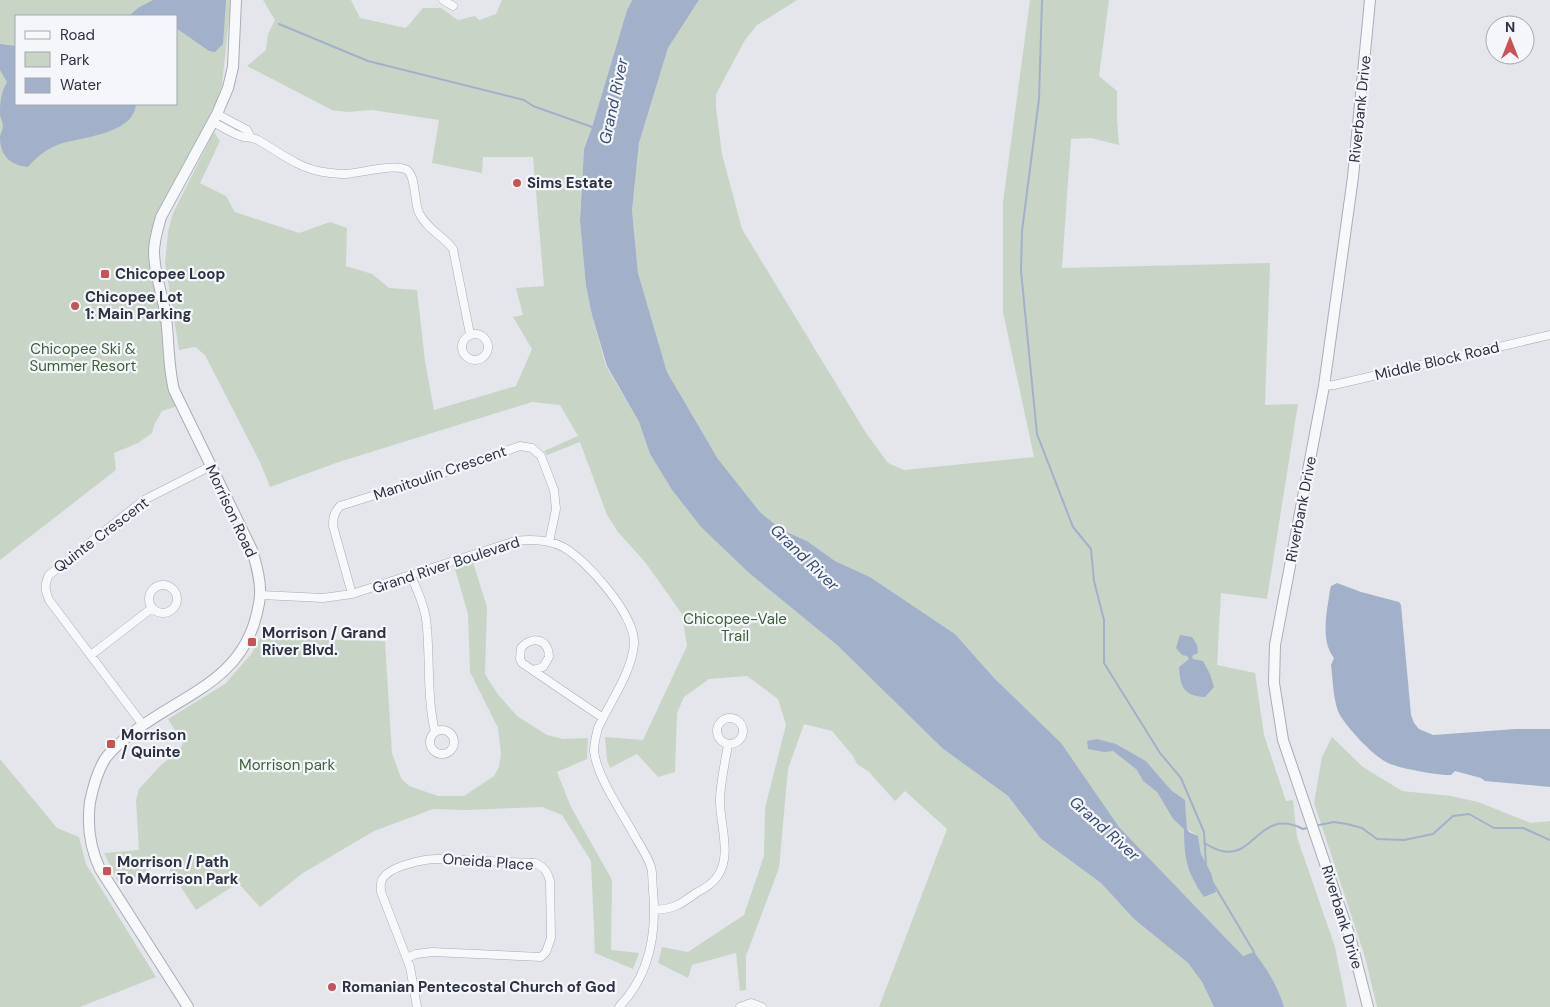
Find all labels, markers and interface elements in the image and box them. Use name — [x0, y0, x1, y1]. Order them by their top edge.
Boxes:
legend — [15, 15, 178, 105]
north arrow — [1485, 15, 1535, 65]
text: N — [1505, 18, 1515, 36]
text: Road — [60, 25, 95, 45]
text: Park — [60, 50, 90, 70]
water label: Grand River — [594, 55, 633, 146]
street label: Riverbank Drive — [1344, 55, 1376, 163]
text: Water — [60, 75, 102, 95]
place label: Sims Estate — [527, 173, 613, 193]
marker: Sims Estate — [511, 177, 523, 189]
place label: Chicopee Loop — [115, 264, 225, 284]
marker: Chicopee Loop — [99, 268, 111, 280]
place label: Chicopee Lot 1: Main Parking — [85, 287, 191, 324]
marker: Chicopee Lot 1: Main Parking — [69, 300, 81, 312]
street label: Middle Block Road — [1373, 337, 1501, 385]
park label: Chicopee Ski & Summer Resort — [30, 339, 137, 376]
street label: Manitoulin Crescent — [371, 441, 509, 505]
street label: Riverbank Drive — [1281, 454, 1321, 564]
street label: Morrison Road — [201, 461, 261, 561]
street label: Quinte Crescent — [49, 493, 153, 577]
water label: Grand River — [766, 519, 844, 596]
street label: Grand River Boulevard — [370, 532, 522, 598]
park label: Chicopee-Vale Trail — [683, 609, 787, 646]
place label: Morrison / Grand River Blvd. — [262, 623, 386, 660]
marker: Morrison / Grand River Blvd. — [246, 636, 258, 648]
place label: Morrison / Quinte — [121, 725, 186, 762]
marker: Morrison / Quinte — [105, 738, 117, 750]
park label: Morrison park — [239, 755, 335, 775]
water label: Grand River — [1065, 791, 1145, 866]
street label: Oneida Place — [442, 849, 534, 875]
place label: Morrison / Path To Morrison Park — [117, 852, 239, 889]
street label: Riverbank Drive — [1317, 863, 1367, 971]
marker: Morrison / Path To Morrison Park — [101, 865, 113, 877]
place label: Romanian Pentecostal Church of God — [342, 977, 616, 997]
marker: Romanian Pentecostal Church of God — [326, 981, 338, 993]

